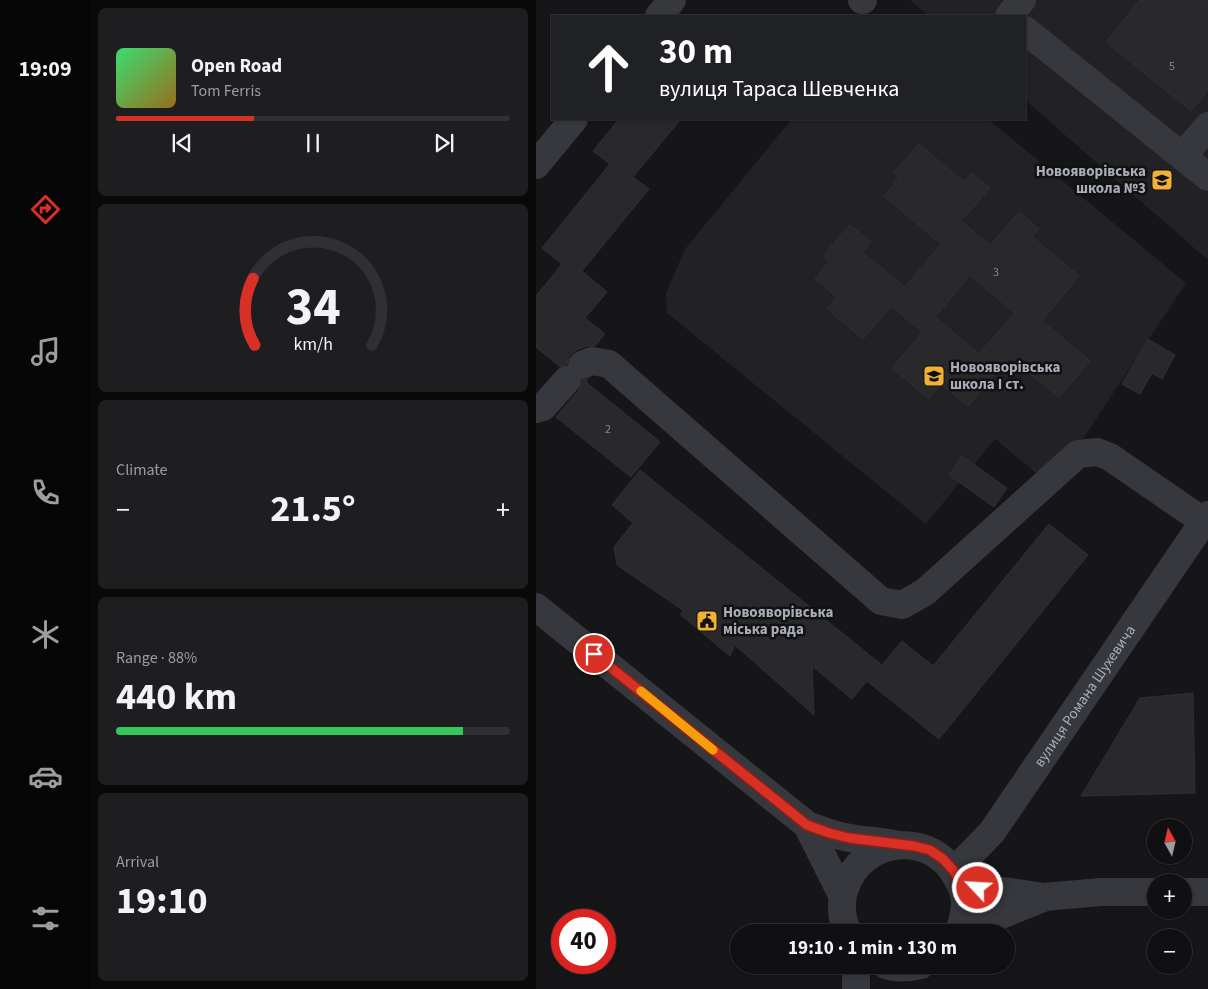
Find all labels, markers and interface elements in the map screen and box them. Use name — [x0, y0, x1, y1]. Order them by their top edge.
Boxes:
text: 30 m — [659, 27, 733, 77]
icon: ahead — [576, 35, 641, 100]
text: 19:09 — [18, 53, 72, 85]
text: Open Road — [191, 53, 282, 80]
house number: 5 — [1169, 58, 1175, 75]
text: вулиця Тараса Шевченка — [659, 73, 899, 105]
text: Tom Ferris — [191, 80, 261, 102]
icon: previous — [168, 129, 196, 157]
icon: pause — [299, 129, 327, 157]
icon: next — [430, 129, 458, 157]
place label: Новояворівська школа №3 — [1036, 161, 1146, 199]
school or university icon: Новояворівська школа №3 — [1150, 168, 1174, 192]
icon: directions — [28, 192, 63, 227]
house number: 3 — [993, 264, 999, 281]
text: 34 — [286, 271, 340, 345]
text: km/h — [293, 332, 333, 357]
icon: music — [28, 334, 63, 369]
place label: Новояворівська школа І ст. — [950, 357, 1060, 395]
school or university icon: Новояворівська школа І ст. — [922, 364, 946, 388]
house number: 2 — [605, 421, 611, 438]
text: Climate — [116, 459, 167, 481]
icon: phone — [28, 475, 63, 510]
text: 21.5° — [270, 482, 356, 536]
text: − — [116, 490, 130, 530]
text: + — [496, 490, 510, 530]
place label: Новояворівська міська рада — [723, 602, 833, 640]
public building icon: Новояворівська міська рада — [695, 609, 719, 633]
icon: climate — [28, 617, 63, 652]
street label: вулиця Романа Шухевича — [1029, 621, 1141, 771]
pin — [573, 633, 615, 675]
icon: arrive — [580, 640, 608, 668]
text: Range · 88% — [116, 647, 197, 669]
text: 440 km — [116, 670, 237, 724]
icon: car — [28, 759, 63, 794]
north arrow — [1147, 819, 1192, 864]
map controls — [1147, 819, 1192, 974]
text: Arrival — [116, 851, 159, 873]
position arrow — [951, 861, 1003, 913]
text: 19:10 — [116, 874, 208, 928]
button: + — [1147, 874, 1192, 919]
icon: filters — [28, 901, 63, 936]
speed limit sign: 40 — [551, 909, 616, 974]
button: − — [1147, 929, 1192, 974]
text: 19:10 · 1 min · 130 m — [788, 935, 957, 962]

